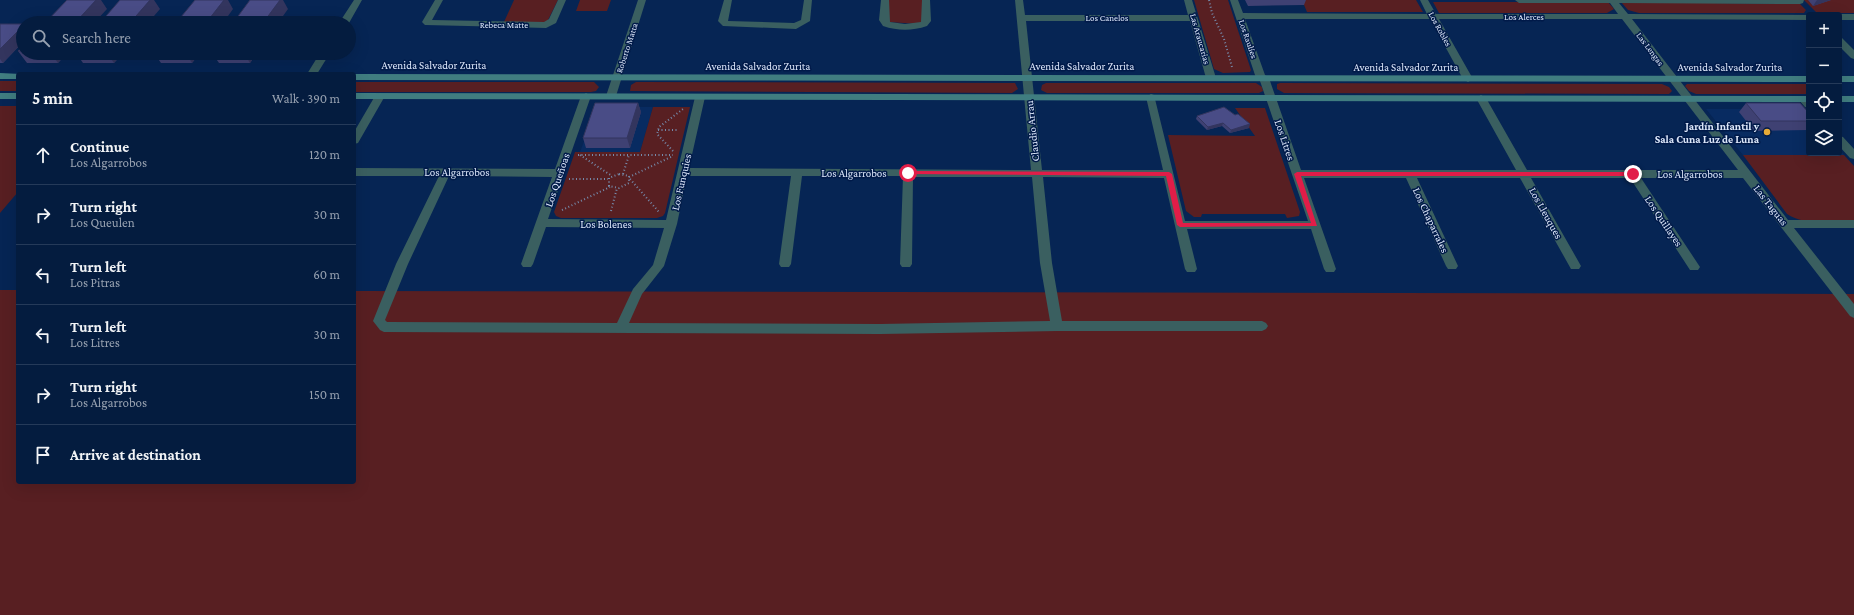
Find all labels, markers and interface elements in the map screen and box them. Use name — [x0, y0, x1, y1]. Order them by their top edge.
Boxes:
street label: Los Robles — [1426, 10, 1454, 48]
street label: Los Alerces — [1504, 12, 1544, 22]
map controls — [1806, 12, 1842, 156]
button: + — [1806, 12, 1842, 48]
street label: Los Canelos — [1086, 13, 1129, 23]
street label: Las Araucarias — [1188, 13, 1212, 66]
search box — [16, 16, 356, 60]
street label: Los Raulíes — [1237, 18, 1259, 60]
street label: Rebeca Matte — [480, 20, 528, 30]
street label: Roberto Matta — [614, 22, 640, 74]
icon: search — [30, 27, 52, 49]
text: Search here — [62, 30, 131, 46]
street label: Las Lengas — [1634, 30, 1666, 68]
button: − — [1806, 48, 1842, 84]
street label: Avenida Salvador Zurita — [382, 59, 486, 71]
street label: Avenida Salvador Zurita — [706, 60, 810, 72]
street label: Avenida Salvador Zurita — [1030, 60, 1134, 72]
street label: Avenida Salvador Zurita — [1354, 61, 1458, 73]
street label: Avenida Salvador Zurita — [1678, 61, 1782, 73]
button: locate — [1806, 84, 1842, 120]
text: 5 min — [32, 89, 73, 108]
text: Walk · 390 m — [272, 91, 340, 106]
street label: Claudio Arrau — [1023, 100, 1041, 162]
street label: Los Litres — [1272, 118, 1298, 162]
place label: Jardín Infantil y Sala Cuna Luz de Luna — [1655, 120, 1760, 145]
button: layers — [1806, 120, 1842, 156]
marker: Jardín Infantil y Sala Cuna Luz de Luna — [1762, 127, 1772, 137]
text: Continue — [70, 139, 129, 155]
icon: ahead — [32, 144, 54, 166]
text: 120 m — [309, 147, 340, 162]
street label: Los Queñoas — [542, 152, 572, 208]
street label: Los Funquies — [669, 152, 694, 212]
text: Los Algarrobos — [70, 155, 147, 170]
route start — [899, 164, 917, 182]
route end — [1624, 165, 1642, 183]
street label: Los Algarrobos — [424, 166, 490, 179]
street label: Los Algarrobos — [821, 167, 887, 180]
street label: Los Algarrobos — [1657, 168, 1723, 181]
street label: Las Taguas — [1751, 182, 1791, 228]
street label: Los Lleuques — [1526, 185, 1565, 241]
street label: Los Chaparrales — [1410, 186, 1451, 255]
street label: Los Quillayes — [1642, 193, 1685, 249]
text: Turn right — [70, 199, 137, 215]
icon: right — [32, 204, 54, 226]
text: 30 m — [314, 207, 340, 222]
text: Los Queulen — [70, 215, 135, 230]
street label: Los Bolenes — [580, 218, 632, 230]
text: Turn left — [70, 259, 126, 275]
icon: left — [32, 264, 54, 286]
text: 60 m — [313, 267, 340, 282]
text: Los Pitras — [70, 275, 120, 290]
text: Turn left — [70, 319, 126, 335]
icon: left — [32, 324, 54, 346]
text: 30 m — [314, 327, 340, 342]
text: Los Litres — [70, 335, 120, 350]
text: Turn right — [70, 379, 137, 395]
icon: right — [32, 384, 54, 406]
text: 150 m — [309, 387, 340, 402]
text: Los Algarrobos — [70, 395, 147, 410]
icon: arrive — [32, 444, 54, 466]
text: Arrive at destination — [70, 447, 201, 463]

